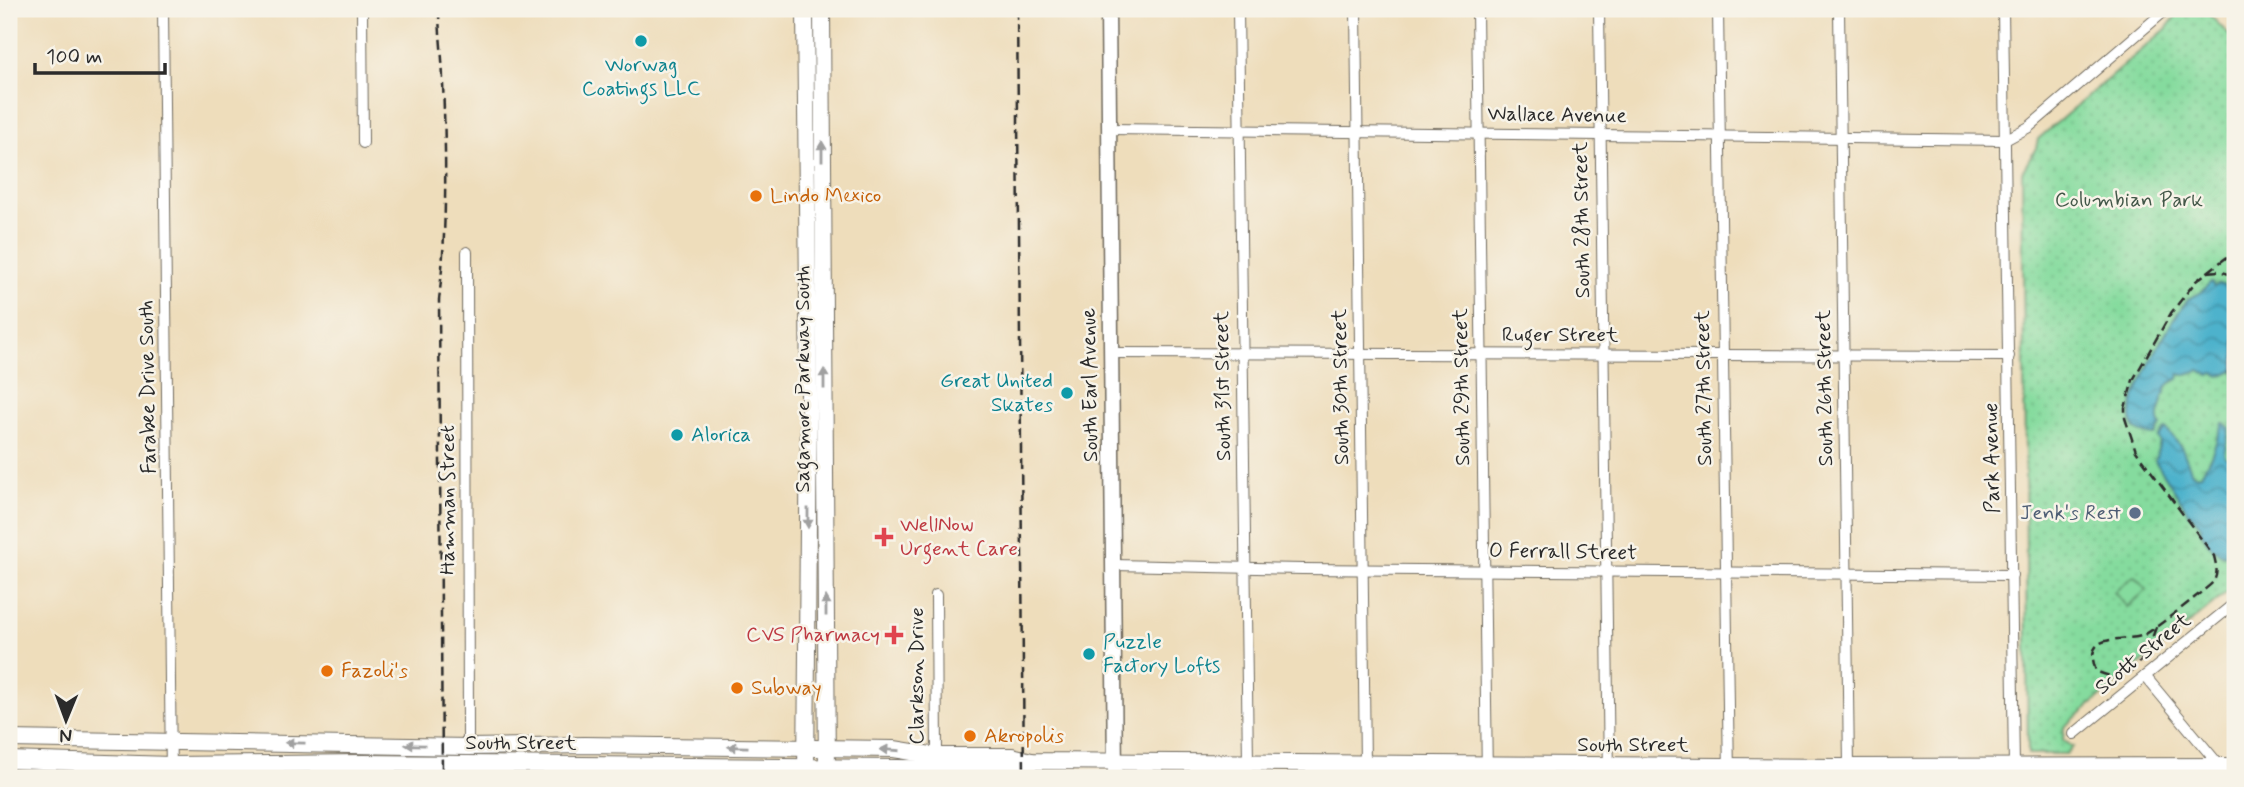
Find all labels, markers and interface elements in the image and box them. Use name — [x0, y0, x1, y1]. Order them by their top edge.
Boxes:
scale bar — [35, 32, 164, 76]
marker: Worwag Coatings LLC — [633, 33, 649, 49]
text: 100 m — [46, 43, 102, 71]
place label: Worwag Coatings LLC — [582, 51, 701, 105]
street label: Wallace Avenue — [1487, 100, 1627, 130]
one-way arrow — [816, 140, 828, 162]
street label: South 28th Street — [1567, 141, 1597, 299]
place label: Lindo Mexico — [770, 182, 881, 210]
park label: Columbian Park — [2055, 186, 2203, 214]
marker: Lindo Mexico — [748, 188, 764, 204]
street label: Sagamore Parkway South — [789, 265, 819, 493]
street label: Farabee Drive South — [132, 300, 164, 474]
street label: South 29th Street — [1447, 307, 1477, 466]
street label: South Earl Avenue — [1075, 308, 1105, 462]
street label: South 30th Street — [1326, 308, 1356, 465]
street label: South 27th Street — [1689, 309, 1719, 466]
street label: South 26th Street — [1810, 309, 1840, 467]
street label: South 31st Street — [1208, 310, 1238, 461]
street label: Ruger Street — [1502, 321, 1619, 351]
one-way arrow — [818, 367, 830, 389]
place label: Great United Skates — [940, 367, 1053, 419]
marker: Great United Skates — [1059, 385, 1075, 401]
street label: Park Avenue — [1977, 402, 2007, 514]
place label: Alorica — [691, 421, 751, 449]
street label: Hamman Street — [434, 425, 462, 575]
marker: Alorica — [669, 427, 685, 443]
place label: Jenk's Rest — [2020, 499, 2121, 527]
marker: Jenk's Rest — [2127, 505, 2143, 521]
one-way arrow — [802, 507, 814, 529]
place label: WellNow Urgent Care — [900, 511, 1018, 565]
marker: WellNow Urgent Care — [874, 527, 894, 547]
street label: O Ferrall Street — [1489, 537, 1637, 567]
one-way arrow — [820, 595, 832, 617]
street label: Scott Street — [2089, 606, 2197, 701]
street label: Clarkson Drive — [903, 607, 931, 745]
place label: CVS Pharmacy — [746, 621, 880, 649]
marker: CVS Pharmacy — [886, 627, 902, 643]
place label: Puzzle Factory Lofts — [1103, 628, 1220, 680]
marker: Puzzle Factory Lofts — [1081, 646, 1097, 662]
place label: Fazoli's — [341, 657, 408, 685]
marker: Fazoli's — [319, 663, 335, 679]
place label: Subway — [751, 674, 822, 702]
marker: Subway — [729, 680, 745, 696]
north arrow — [32, 686, 102, 756]
place label: Akropolis — [984, 722, 1064, 750]
text: N — [59, 723, 72, 748]
marker: Akropolis — [962, 728, 978, 744]
street label: South Street — [465, 729, 577, 757]
street label: South Street — [1577, 731, 1689, 759]
one-way arrow — [284, 737, 306, 749]
one-way arrow — [404, 739, 426, 751]
one-way arrow — [727, 741, 749, 753]
one-way arrow — [879, 744, 901, 755]

